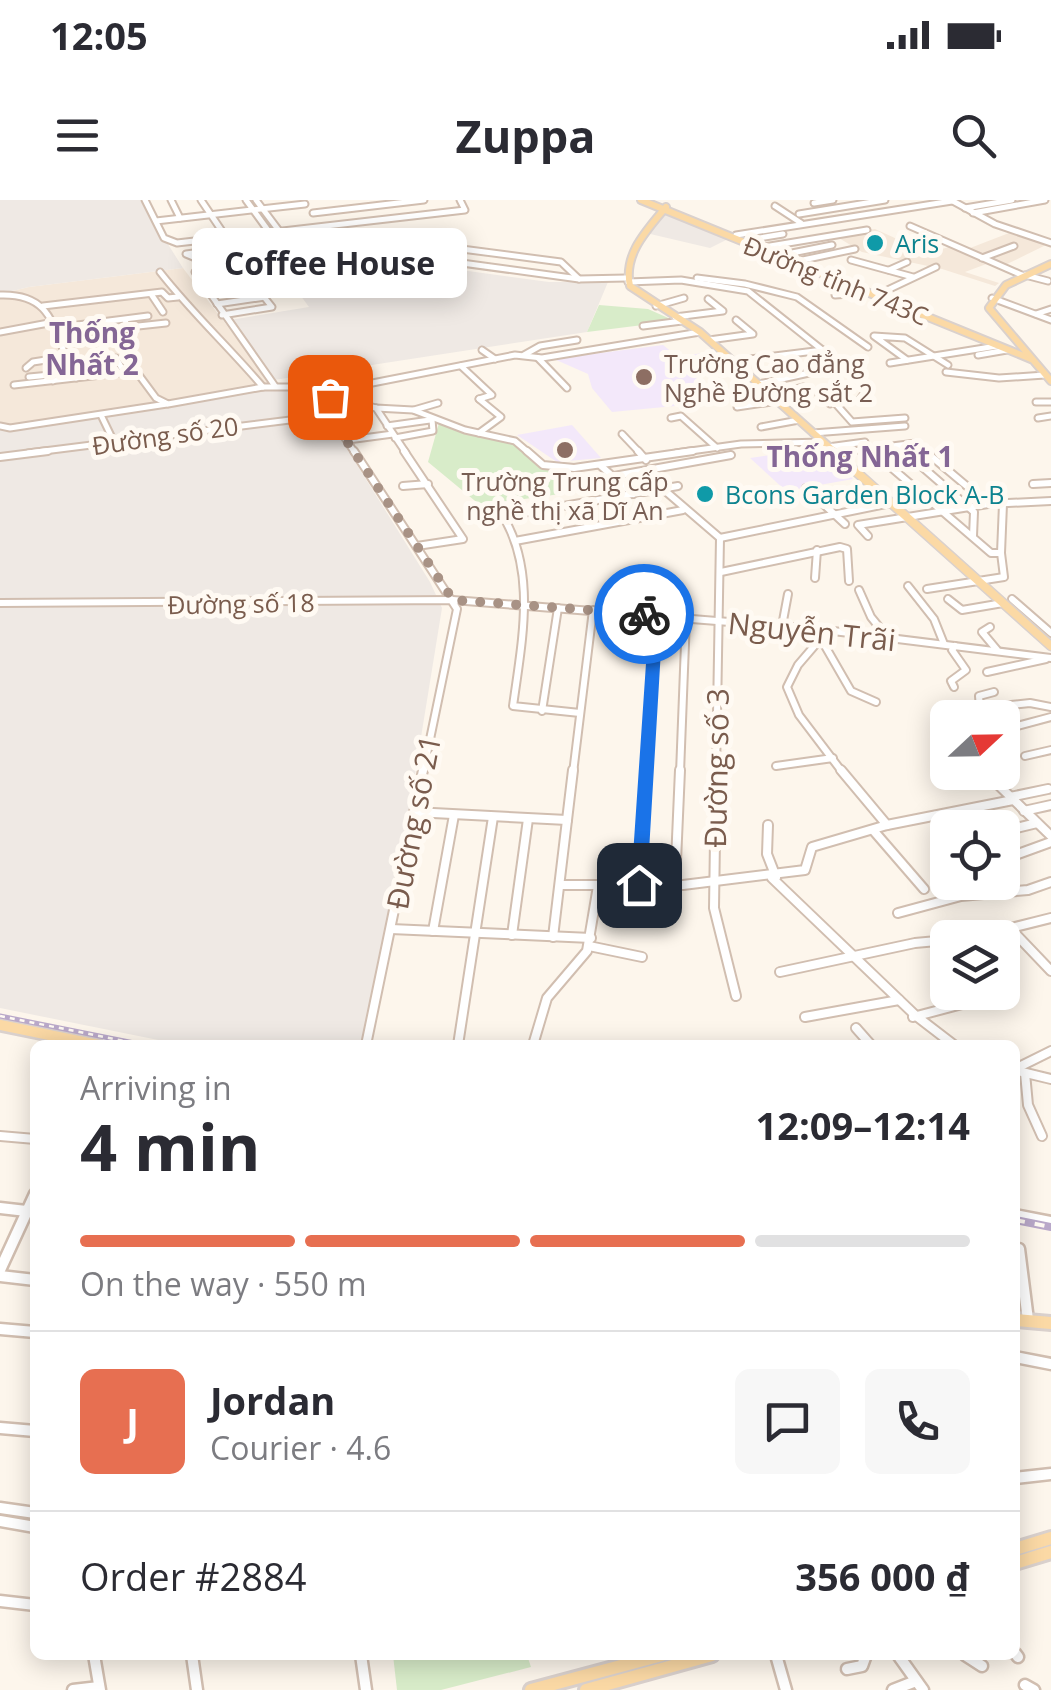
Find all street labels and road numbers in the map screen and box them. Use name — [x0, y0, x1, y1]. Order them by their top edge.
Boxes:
street label: Đường tỉnh 743C — [739, 227, 933, 333]
street label: Đường số 20 — [90, 408, 240, 462]
street label: Đường số 18 — [167, 585, 315, 621]
street label: Nguyễn Trãi — [726, 602, 898, 660]
street label: Đường số 3 — [694, 688, 738, 848]
street label: Đường số 21 — [376, 731, 450, 913]

